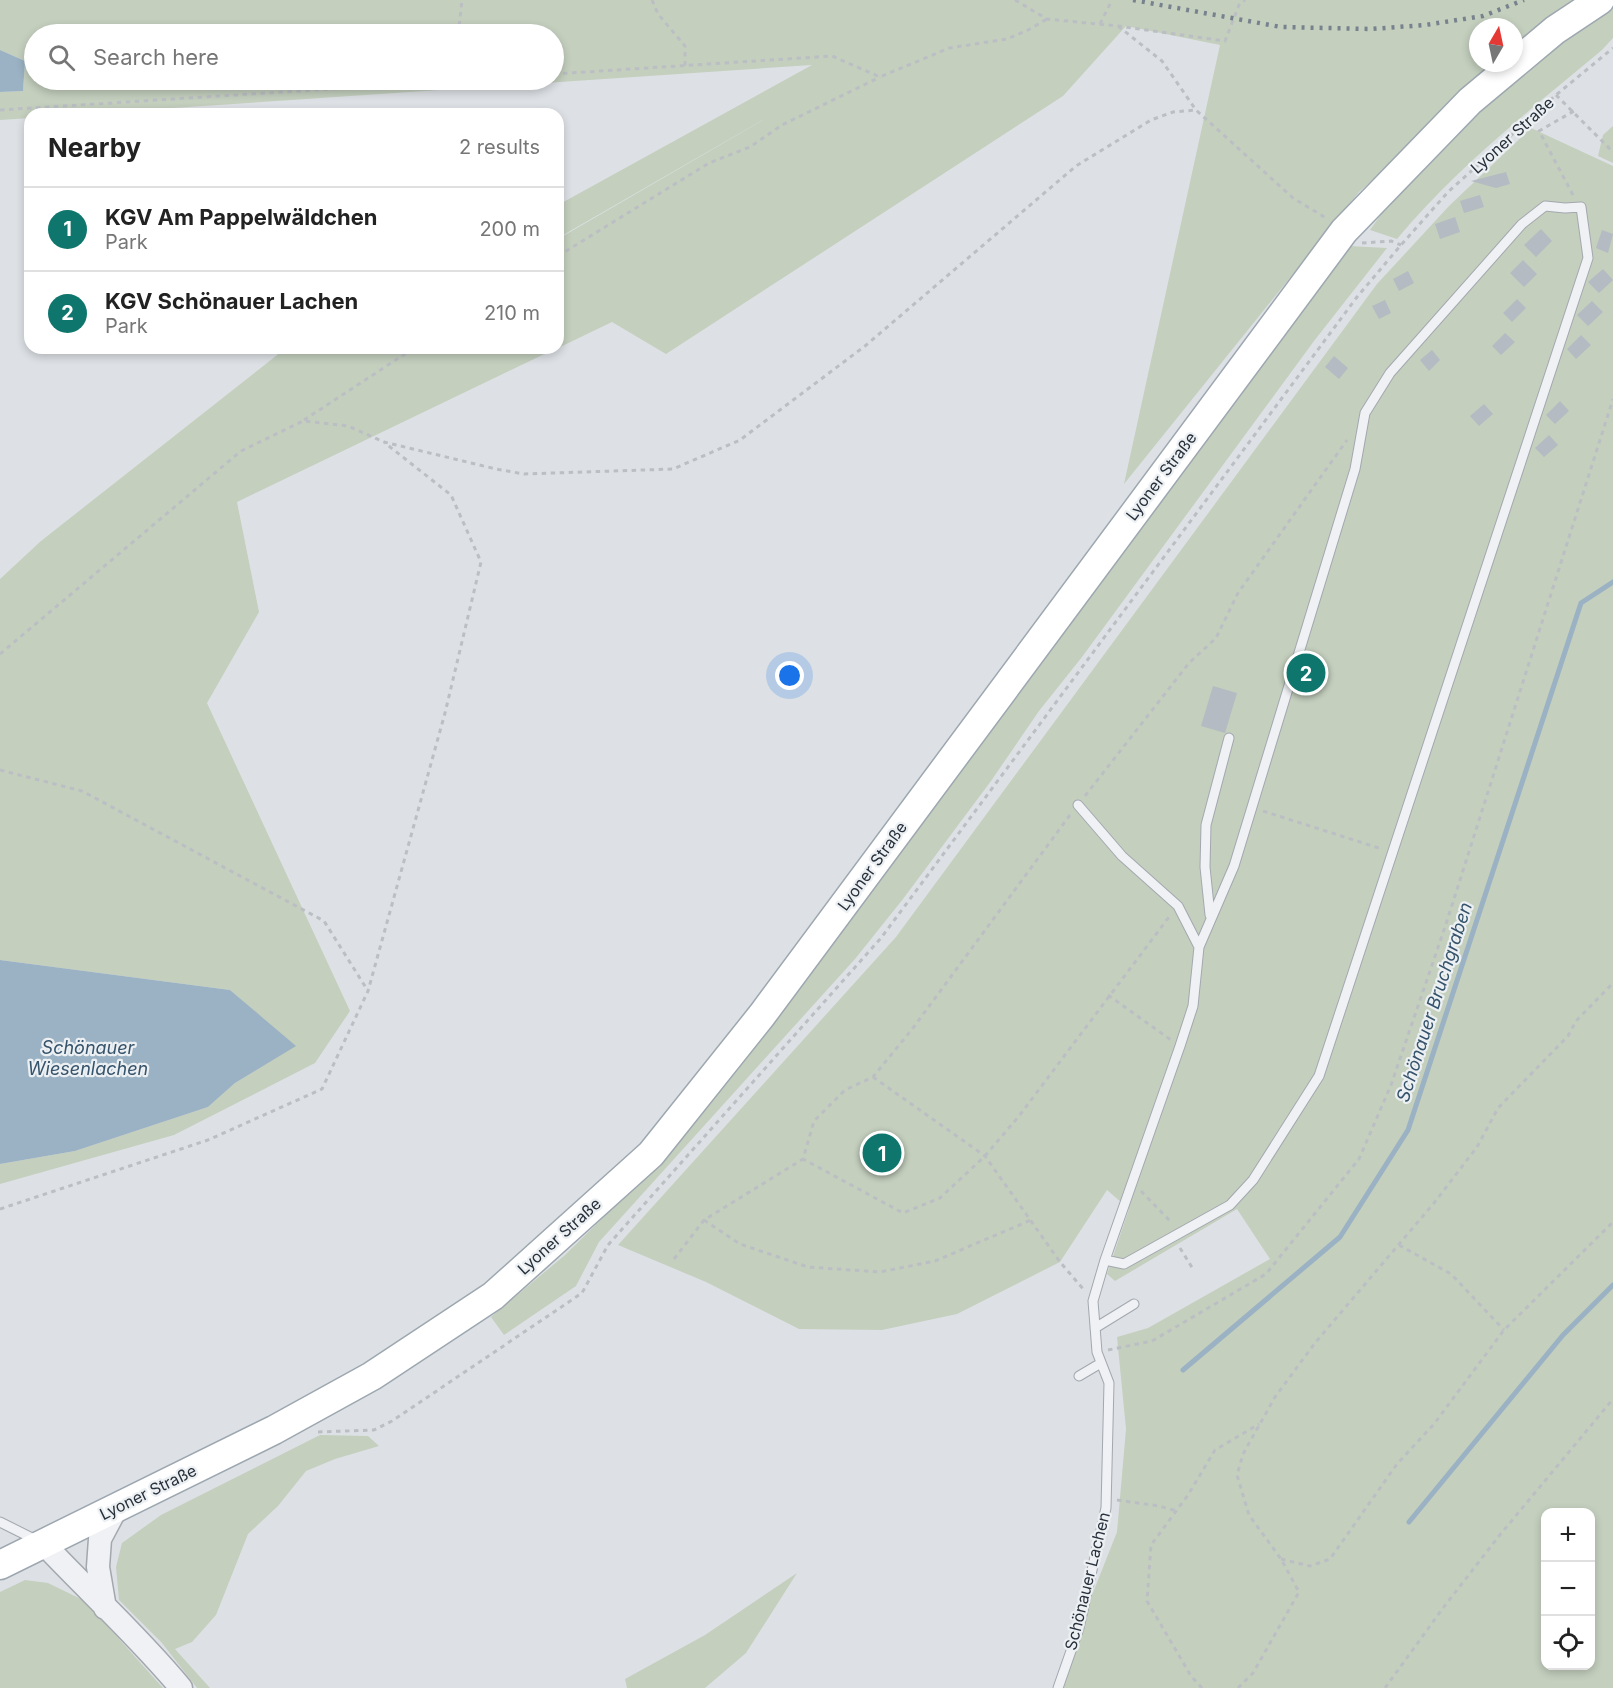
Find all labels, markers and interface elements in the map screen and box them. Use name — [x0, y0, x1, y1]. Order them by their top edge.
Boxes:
north arrow — [1469, 18, 1523, 72]
search box — [24, 24, 564, 90]
icon: search — [45, 41, 78, 74]
text: Search here — [93, 44, 219, 70]
street label: Lyoner Straße — [1466, 92, 1558, 178]
text: Nearby — [48, 132, 141, 163]
text: 2 results — [459, 135, 540, 159]
text: KGV Am Pappelwäldchen — [105, 204, 378, 230]
text: 1 — [63, 217, 72, 241]
text: 200 m — [479, 217, 540, 241]
text: Park — [105, 230, 148, 254]
text: KGV Schönauer Lachen — [105, 288, 358, 314]
text: 2 — [61, 301, 74, 325]
text: 210 m — [484, 301, 540, 325]
text: Park — [105, 314, 148, 338]
street label: Lyoner Straße — [1121, 428, 1201, 524]
pin: 2 — [1286, 650, 1326, 696]
your location — [775, 661, 804, 690]
street label: Lyoner Straße — [833, 818, 911, 914]
water label: Schönauer Bruchgraben — [1392, 900, 1476, 1104]
water label: Schönauer Wiesenlachen — [28, 1037, 148, 1079]
pin: 1 — [862, 1130, 902, 1176]
street label: Lyoner Straße — [513, 1193, 605, 1279]
street label: Lyoner Straße — [96, 1460, 200, 1524]
map controls — [1541, 1508, 1595, 1670]
button: + — [1541, 1508, 1595, 1562]
street label: Schönauer Lachen — [1060, 1510, 1114, 1652]
button: − — [1541, 1562, 1595, 1616]
button: locate — [1541, 1616, 1595, 1670]

